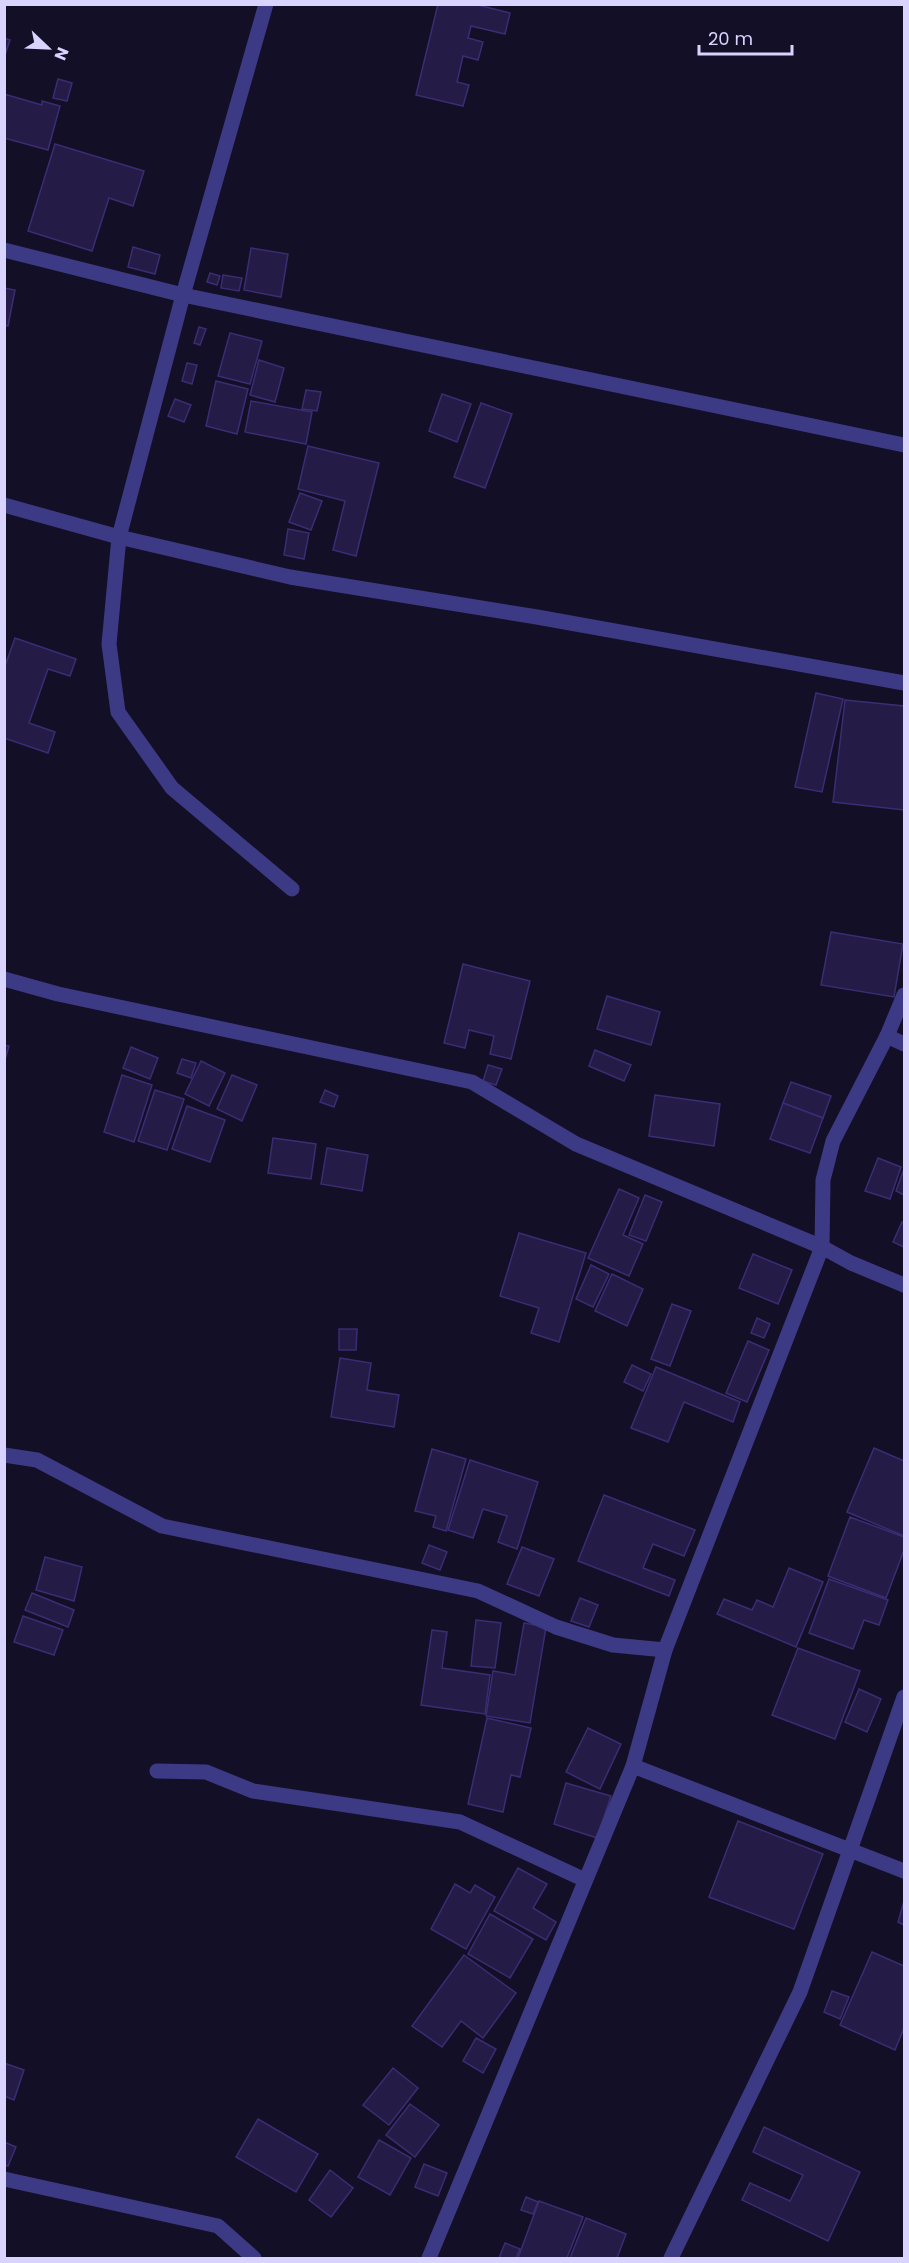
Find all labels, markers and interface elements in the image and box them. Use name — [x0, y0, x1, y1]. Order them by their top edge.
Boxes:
north arrow — [18, 18, 78, 78]
scale bar — [699, 18, 792, 56]
text: 20 m — [708, 26, 753, 51]
text: N — [48, 44, 74, 64]

